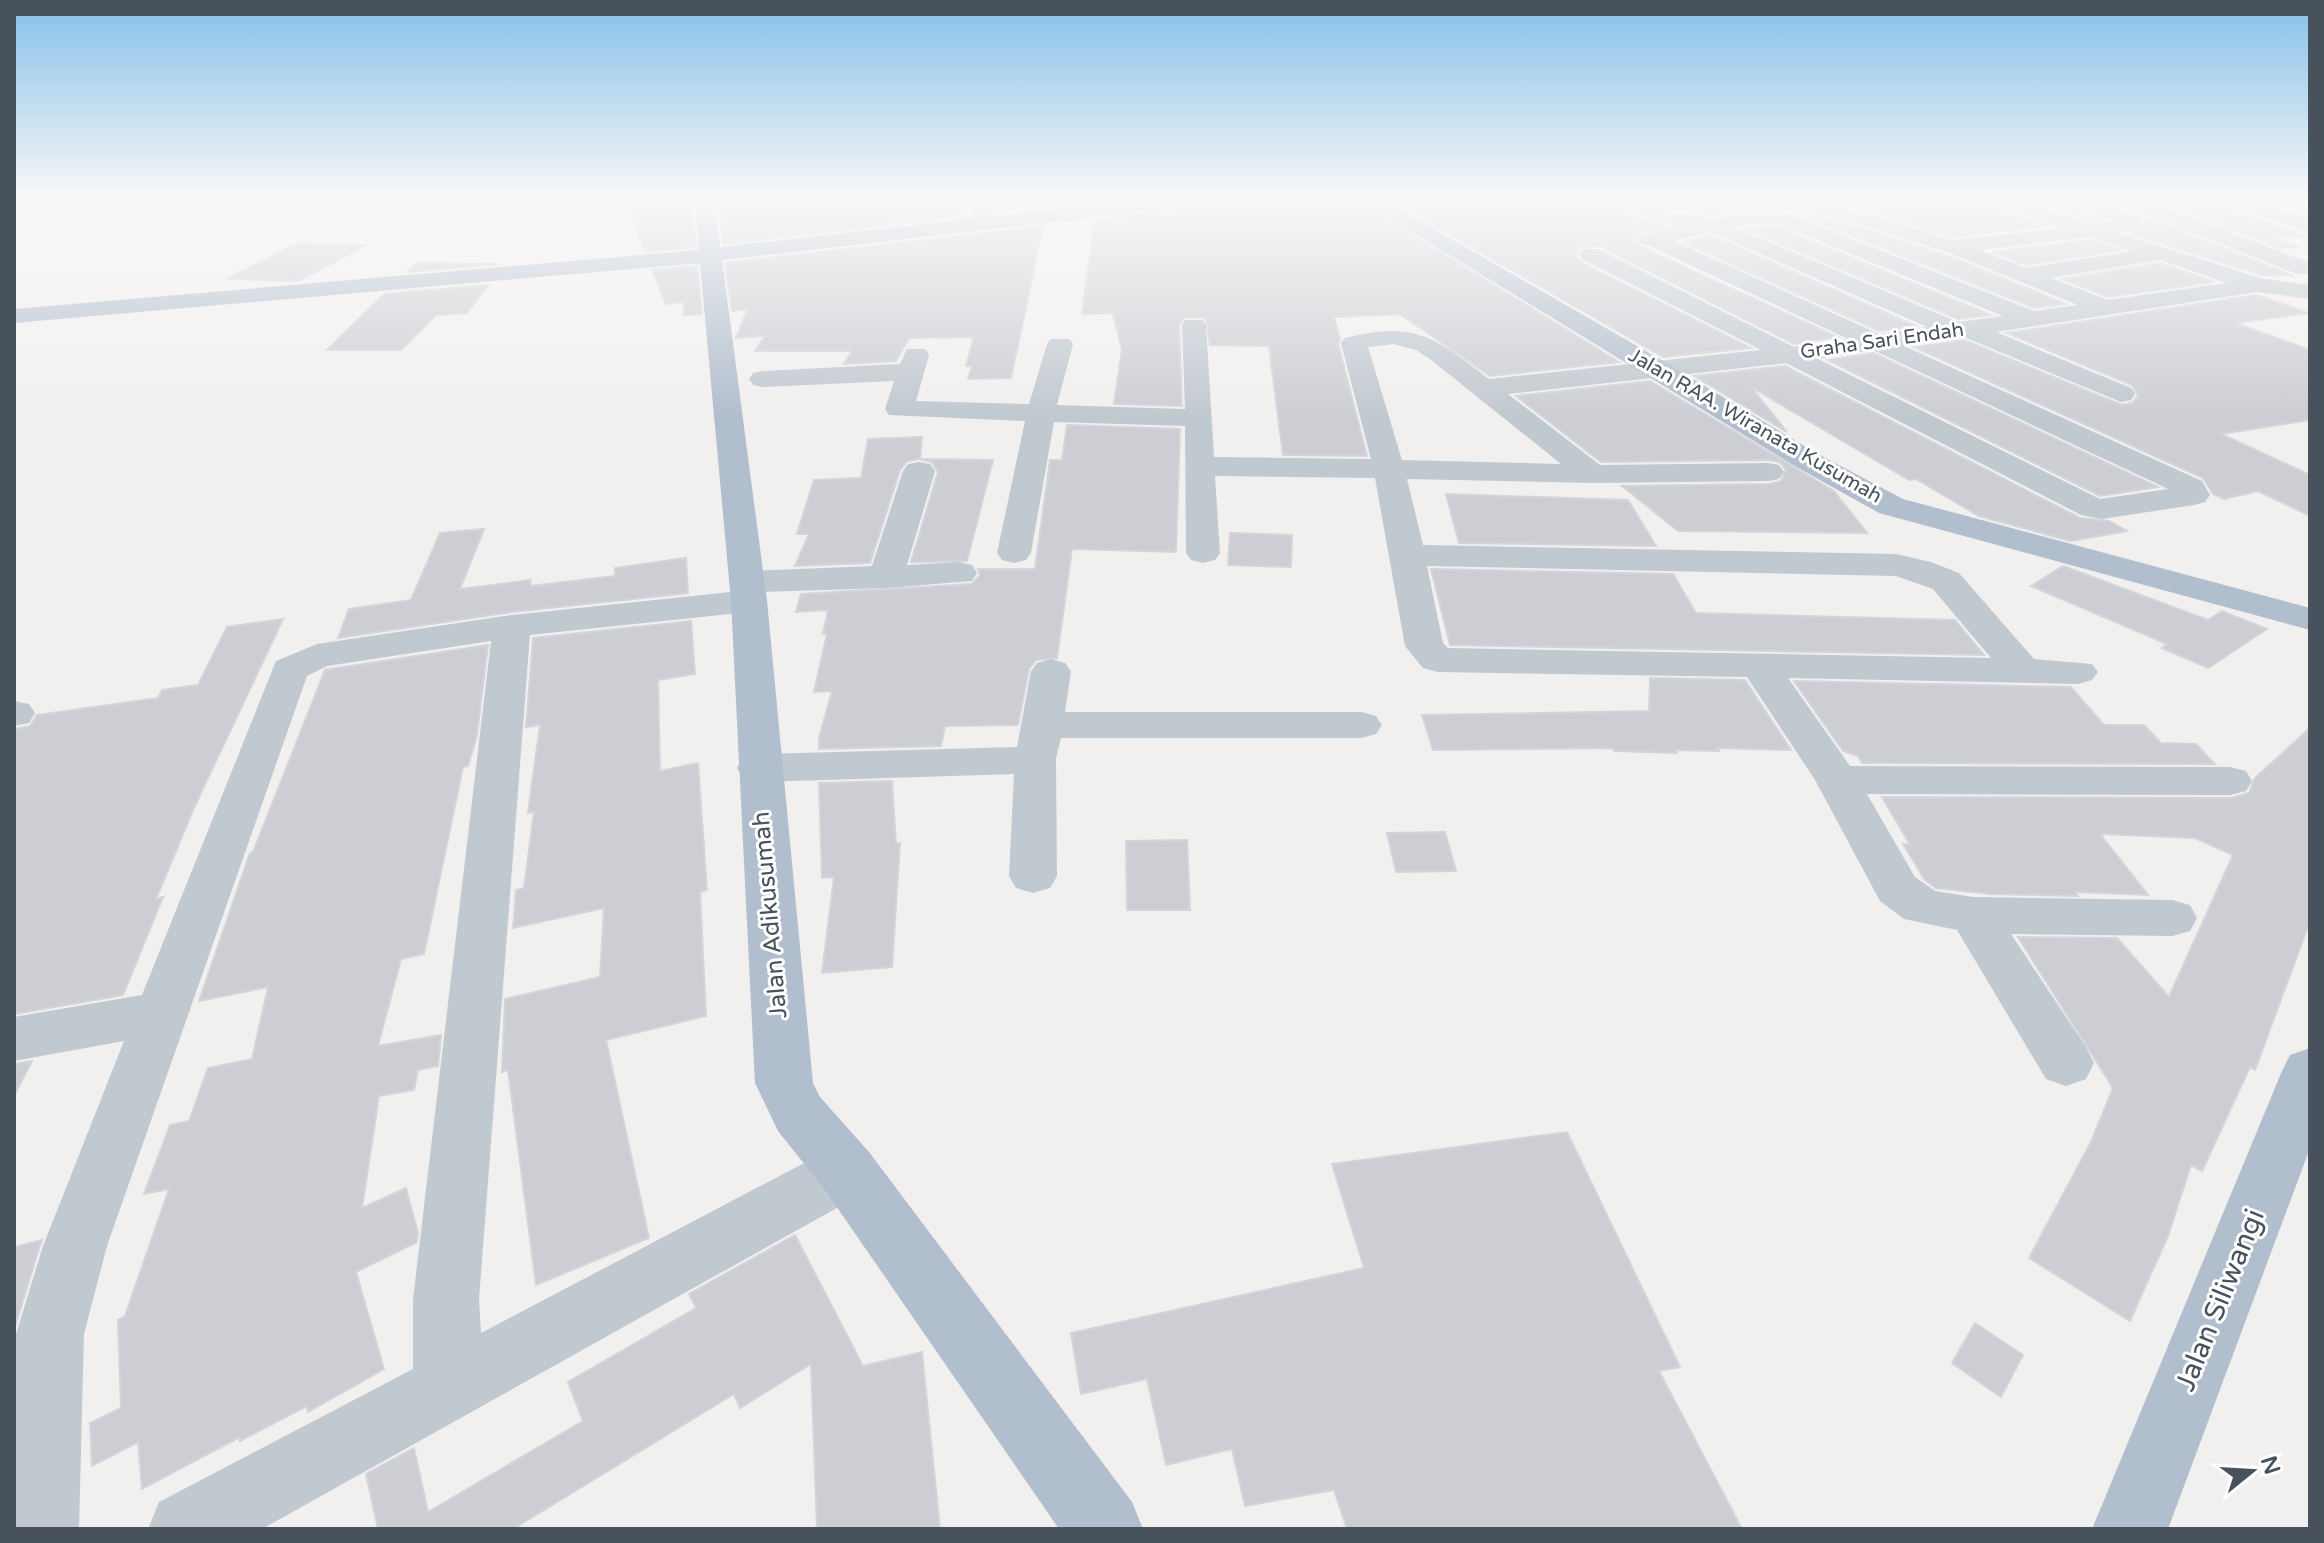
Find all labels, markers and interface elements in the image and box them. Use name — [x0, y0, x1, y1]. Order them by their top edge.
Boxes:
street label: Graha Sari Endah — [1799, 318, 1965, 364]
street label: Jalan RAA. Wiranata Kusumah — [1624, 343, 1886, 509]
street label: Jalan Adikusumah — [747, 810, 793, 1020]
street label: Jalan Siliwangi — [2168, 1204, 2272, 1396]
north arrow — [2212, 1431, 2292, 1511]
text: N — [2255, 1453, 2285, 1478]

